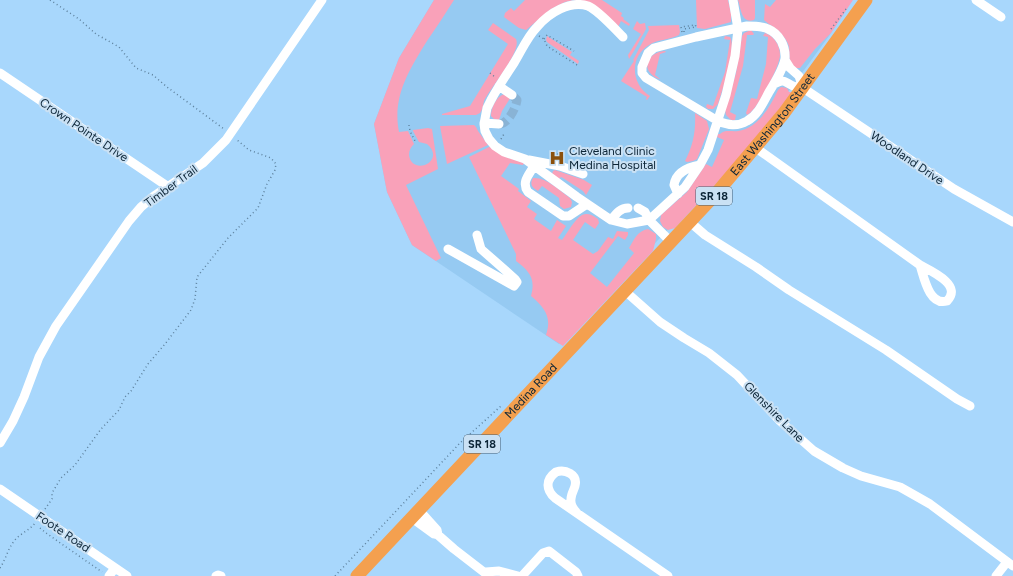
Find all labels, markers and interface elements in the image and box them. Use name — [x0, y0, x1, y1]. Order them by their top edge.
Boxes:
street label: East Washington Street — [727, 70, 818, 178]
street label: Crown Pointe Drive — [37, 95, 131, 165]
street label: Woodland Drive — [868, 128, 947, 188]
place label: Cleveland Clinic Medina Hospital — [569, 144, 656, 172]
hospital icon: Cleveland Clinic Medina Hospital — [548, 149, 566, 167]
street label: Timber Trail — [142, 162, 200, 210]
road number: SR 18 — [696, 187, 732, 205]
street label: Medina Road — [502, 361, 560, 421]
street label: Glenshire Lane — [741, 379, 807, 445]
road number: SR 18 — [464, 435, 500, 453]
street label: Foote Road — [33, 509, 93, 555]

